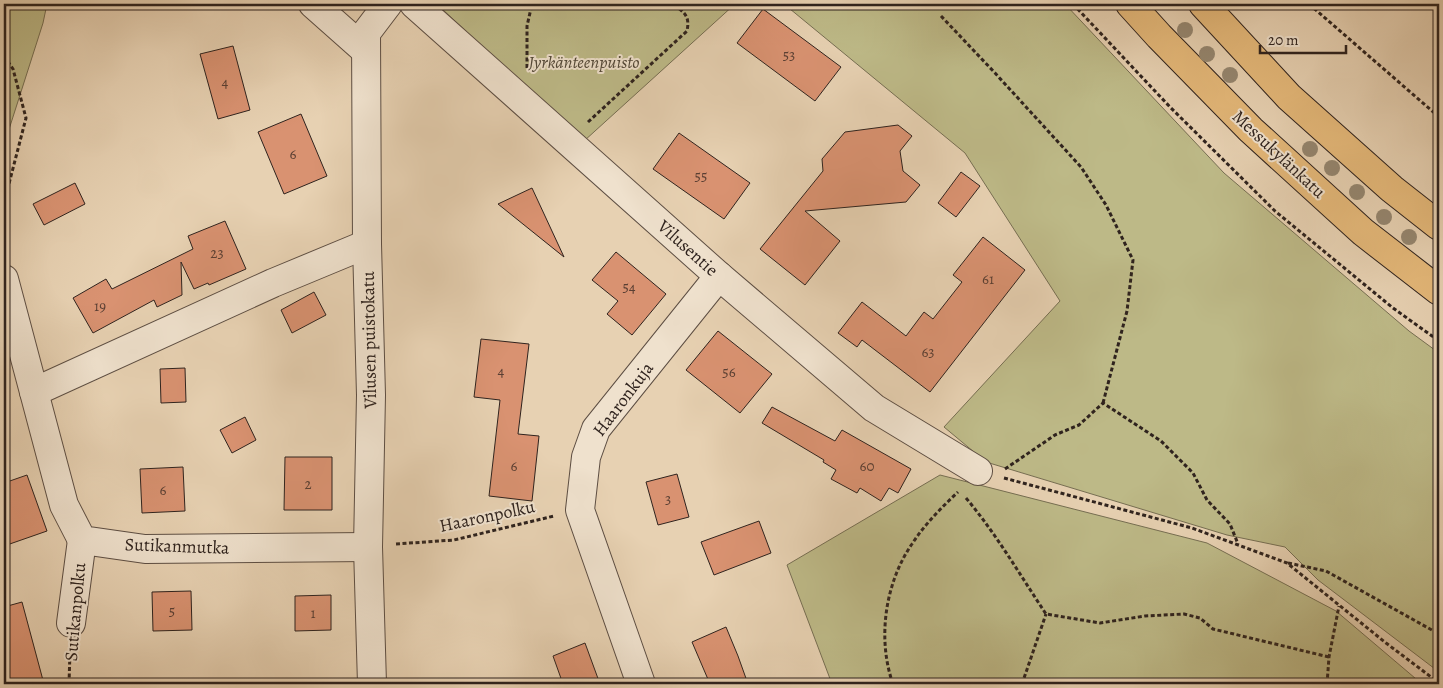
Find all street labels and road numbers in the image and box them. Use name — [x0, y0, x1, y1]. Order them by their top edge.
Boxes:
street label: Messukylänkatu — [1227, 104, 1331, 204]
street label: Vilusentie — [652, 214, 723, 282]
street label: Vilusen puistokatu — [356, 271, 382, 410]
street label: Haaronkuja — [587, 357, 659, 441]
street label: Haaronpolku — [437, 494, 537, 538]
street label: Sutikanmutka — [124, 532, 230, 560]
street label: Sutikanpolku — [59, 562, 91, 662]

